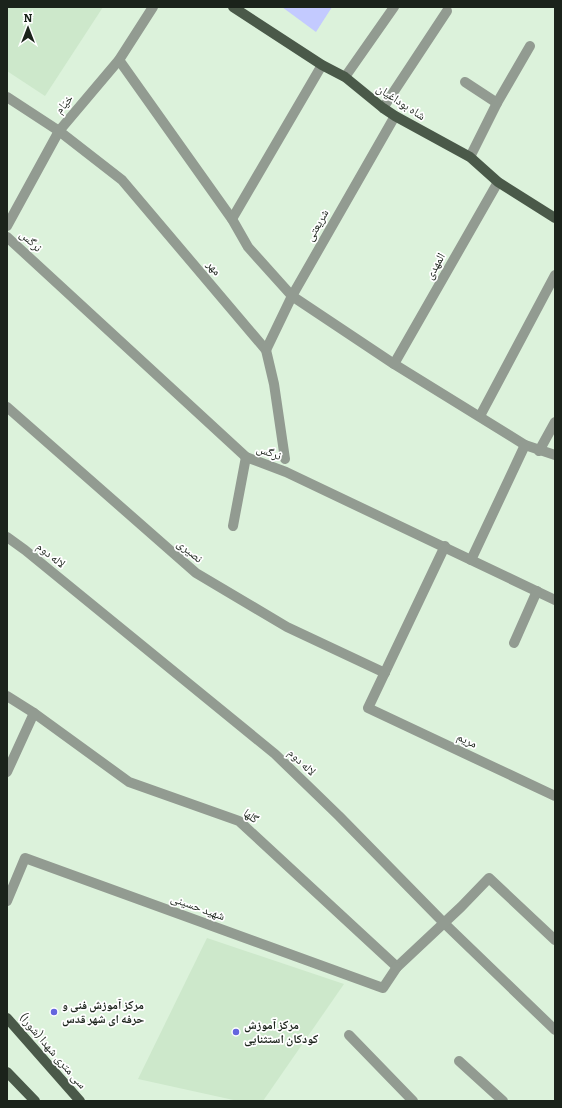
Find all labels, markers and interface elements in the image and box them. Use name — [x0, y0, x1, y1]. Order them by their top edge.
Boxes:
north arrow — [8, 8, 48, 48]
text: N — [24, 12, 33, 25]
street label: شاه بوداغیان — [374, 81, 428, 123]
street label: خیّام — [52, 91, 77, 117]
street label: شریعتی — [302, 207, 332, 244]
street label: نرگس — [17, 227, 45, 255]
street label: المهدی — [422, 250, 448, 282]
street label: مهر — [203, 257, 224, 278]
street label: نرگس — [255, 441, 283, 463]
street label: نصیری — [174, 536, 206, 566]
street label: لاله دوم — [33, 539, 68, 572]
street label: مریم — [454, 729, 479, 752]
street label: لاله دوم — [285, 745, 319, 779]
street label: گلها — [241, 806, 261, 826]
street label: شهید حسینی — [169, 891, 227, 923]
place label: مرکز آموزش فنی و حرفه ای شهر قدس — [62, 998, 145, 1027]
marker: مرکز آموزش فنی و حرفه ای شهر قدس — [49, 1007, 59, 1017]
street label: سی متری شهدا (شورا) — [17, 1010, 90, 1091]
place label: مرکز آموزش کودکان استثنایی — [244, 1018, 319, 1047]
marker: مرکز آموزش کودکان استثنایی — [231, 1027, 241, 1037]

